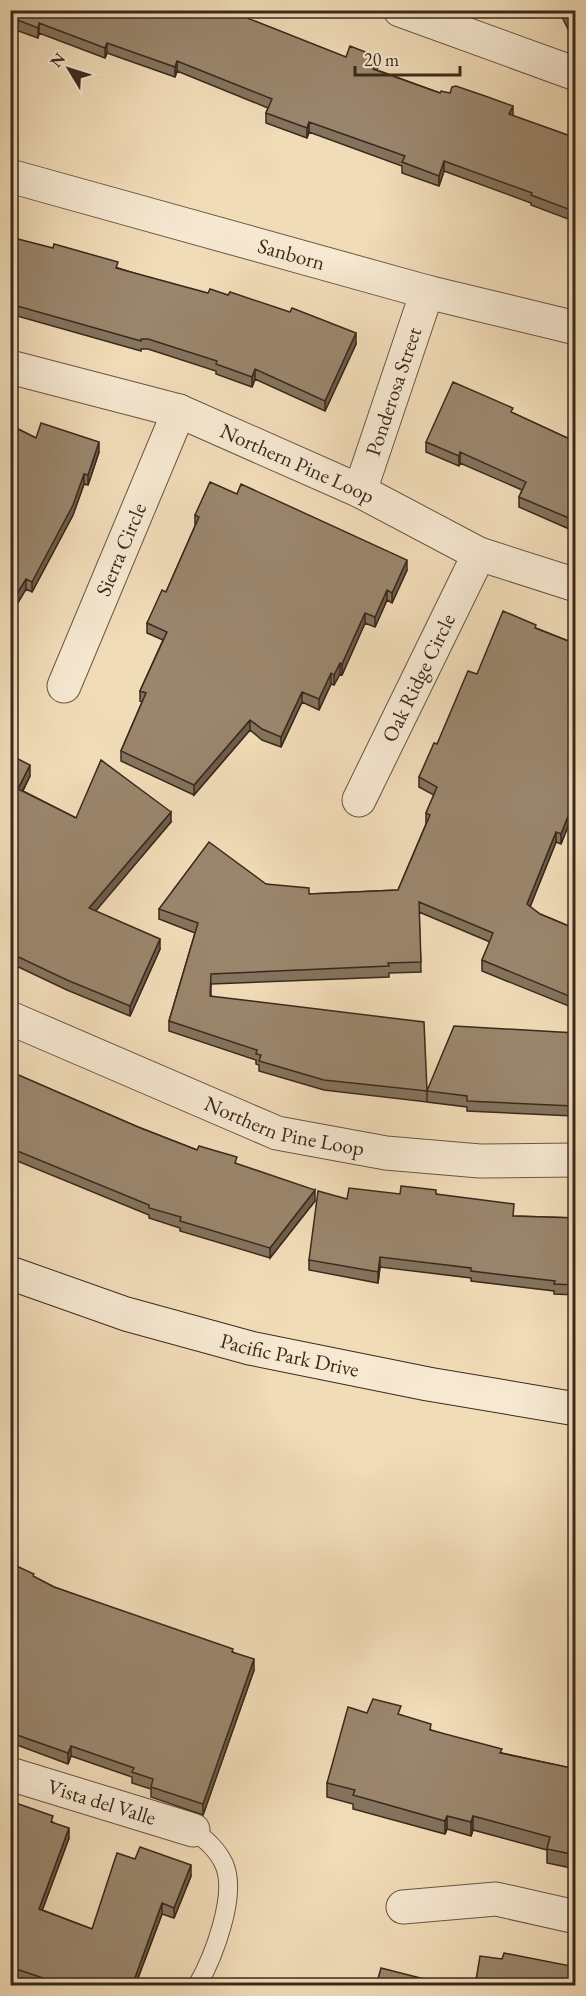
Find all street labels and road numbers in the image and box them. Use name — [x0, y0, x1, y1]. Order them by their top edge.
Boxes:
street label: Sanborn — [255, 232, 328, 276]
street label: Ponderosa Street — [359, 323, 427, 459]
street label: Northern Pine Loop — [216, 417, 380, 509]
street label: Sierra Circle — [89, 499, 152, 600]
street label: Oak Ridge Circle — [375, 609, 461, 746]
street label: Northern Pine Loop — [200, 1089, 367, 1162]
street label: Pacific Park Drive — [217, 1327, 362, 1383]
street label: Vista del Valle — [45, 1772, 159, 1831]

